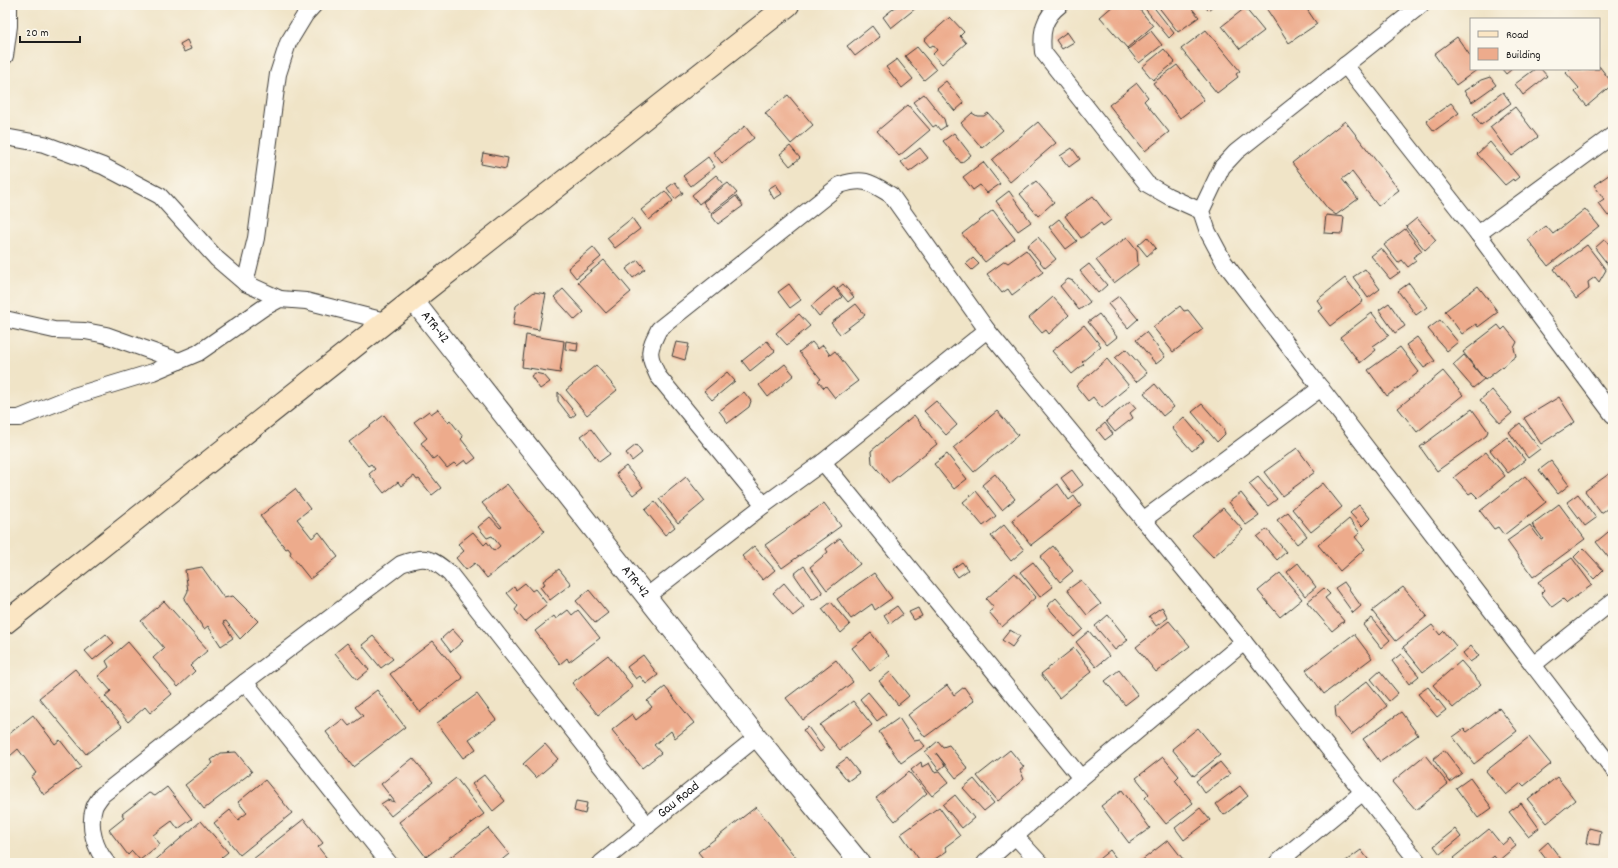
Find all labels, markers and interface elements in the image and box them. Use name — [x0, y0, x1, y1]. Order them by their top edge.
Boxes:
scale bar — [20, 18, 80, 44]
legend — [1470, 18, 1600, 70]
text: 20 m — [26, 25, 49, 42]
text: Road — [1506, 27, 1528, 44]
text: Building — [1506, 47, 1541, 64]
street label: ATR-42 — [415, 307, 454, 348]
street label: ATR-42 — [616, 561, 654, 603]
street label: Gau Road — [653, 777, 704, 823]

